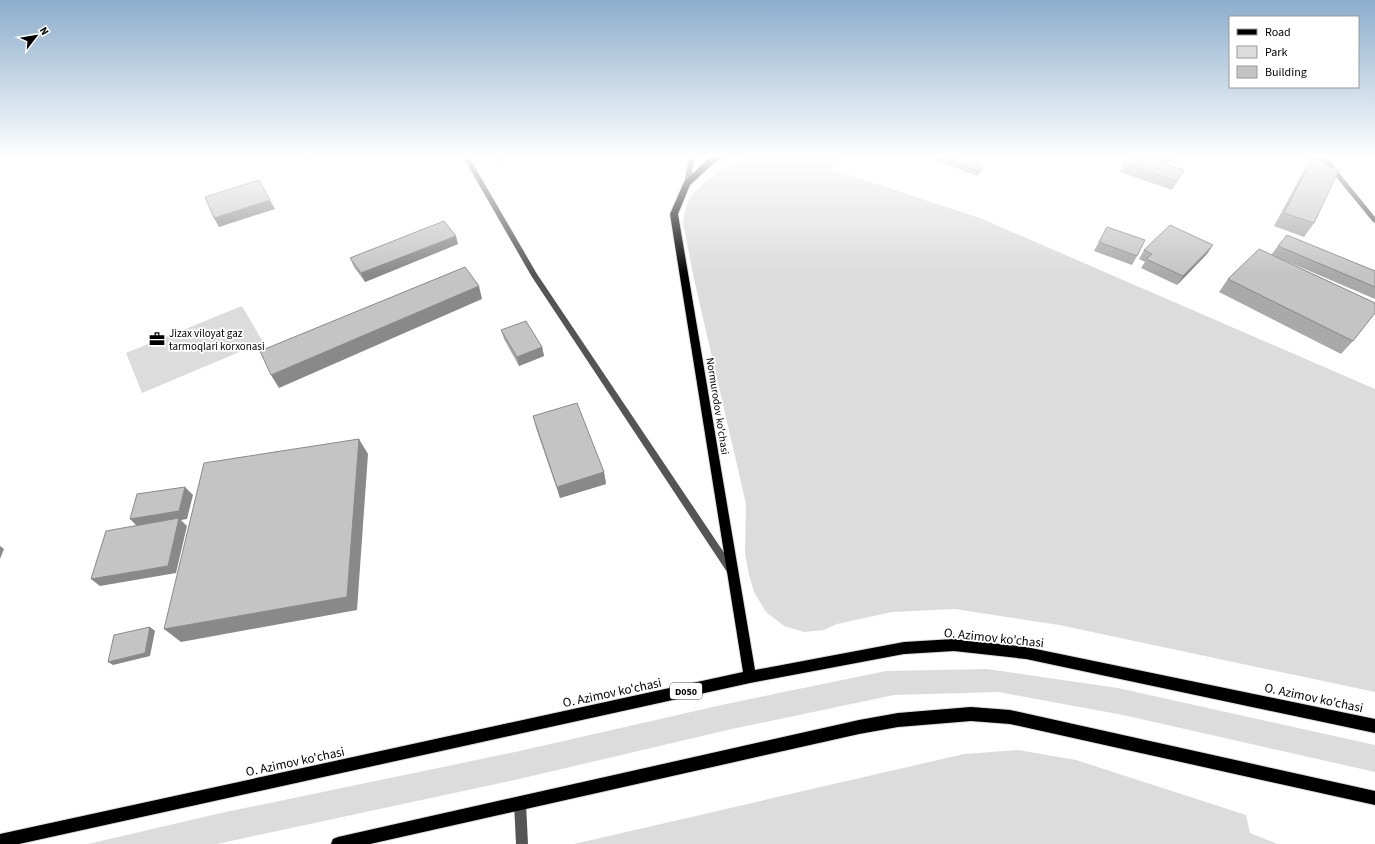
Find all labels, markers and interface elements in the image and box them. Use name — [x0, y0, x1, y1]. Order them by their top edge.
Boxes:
north arrow — [16, 16, 56, 56]
legend — [1229, 16, 1359, 88]
text: N — [36, 24, 52, 38]
text: Road — [1265, 24, 1291, 41]
text: Park — [1265, 44, 1287, 61]
text: Building — [1265, 64, 1307, 81]
place label: Jizax viloyat gaz tarmoqlari korxonasi — [169, 326, 265, 354]
office icon: Jizax viloyat gaz tarmoqlari korxonasi — [148, 330, 166, 348]
street label: Normurodov ko'chasi — [702, 356, 733, 456]
street label: O. Azimov ko'chasi — [943, 624, 1045, 652]
street label: O. Azimov ko'chasi — [561, 674, 663, 712]
street label: O. Azimov ko'chasi — [1263, 679, 1365, 717]
road number: D050 — [670, 683, 702, 699]
street label: O. Azimov ko'chasi — [244, 743, 346, 781]

